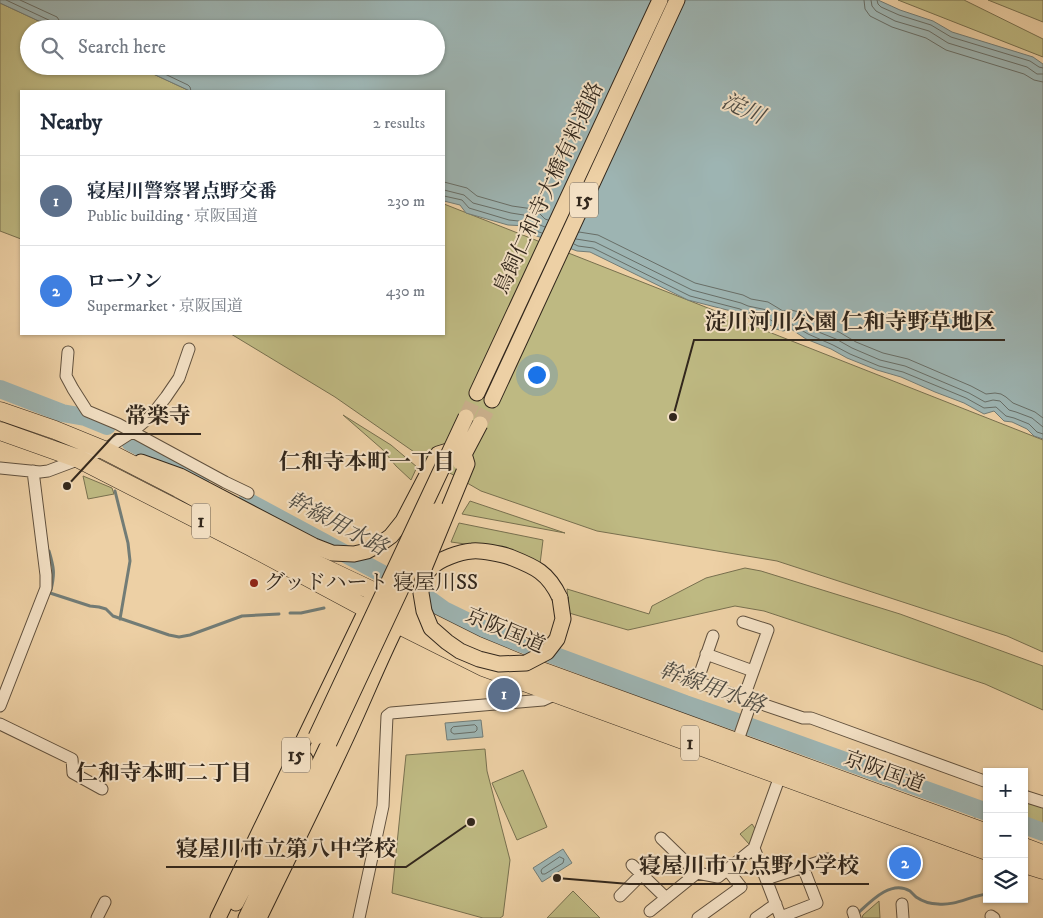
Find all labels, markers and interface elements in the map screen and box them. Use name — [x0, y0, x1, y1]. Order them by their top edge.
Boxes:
search box — [20, 20, 445, 75]
icon: search — [38, 34, 66, 62]
text: Search here — [78, 36, 166, 59]
street label: 鳥飼仁和寺大橋有料道路 — [488, 78, 610, 298]
water label: 淀川 — [717, 88, 770, 131]
text: Nearby — [40, 110, 102, 136]
text: 2 results — [373, 113, 425, 133]
text: 寝屋川警察署点野交番 — [87, 180, 277, 203]
road number: 15 — [570, 182, 598, 218]
text: 1 — [53, 191, 59, 211]
text: 230 m — [387, 191, 425, 211]
text: Public building · 京阪国道 — [87, 206, 258, 226]
text: ローソン — [87, 270, 162, 293]
text: 2 — [52, 281, 60, 301]
text: 430 m — [386, 281, 425, 301]
text: Supermarket · 京阪国道 — [87, 296, 243, 316]
callout: 淀川河川公園 仁和寺野草地区 — [694, 303, 1005, 340]
text: 淀川河川公園 仁和寺野草地区 — [705, 309, 995, 336]
your location — [524, 362, 550, 388]
callout: 常楽寺 — [115, 397, 201, 434]
text: 常楽寺 — [125, 403, 191, 430]
district label: 仁和寺本町一丁目 — [279, 449, 455, 476]
water label: 幹線用水路 — [282, 486, 394, 563]
road number: 1 — [192, 504, 210, 538]
place label: グッドハート 寝屋川SS — [264, 570, 478, 596]
marker: グッドハート 寝屋川SS — [248, 577, 260, 589]
street label: 京阪国道 — [461, 603, 549, 659]
water label: 幹線用水路 — [656, 657, 770, 720]
pin: 1 — [488, 675, 520, 713]
road number: 1 — [681, 726, 699, 760]
road number: 15 — [282, 738, 310, 772]
street label: 京阪国道 — [840, 745, 928, 799]
district label: 仁和寺本町二丁目 — [76, 760, 252, 787]
map controls — [983, 768, 1028, 903]
button: + — [983, 768, 1028, 813]
button: − — [983, 813, 1028, 858]
callout: 寝屋川市立第八中学校 — [166, 830, 406, 867]
text: 寝屋川市立第八中学校 — [176, 836, 396, 863]
pin: 2 — [889, 844, 921, 882]
callout: 寝屋川市立点野小学校 — [629, 847, 869, 884]
text: 寝屋川市立点野小学校 — [639, 853, 859, 880]
button: layers — [983, 858, 1028, 903]

